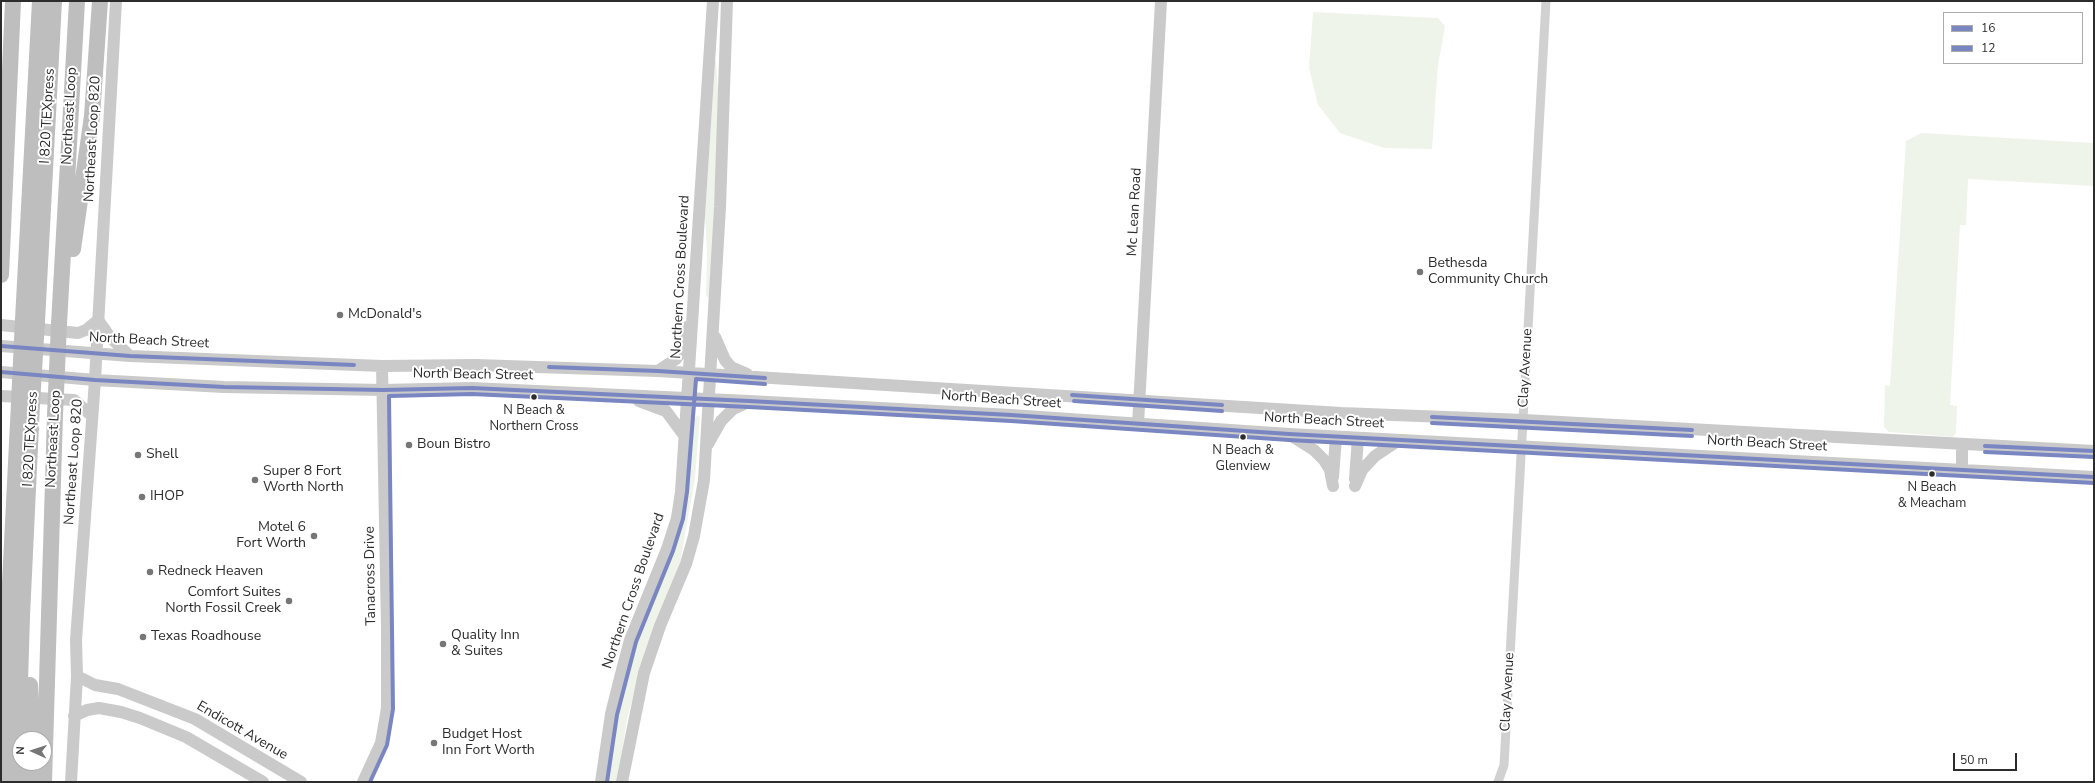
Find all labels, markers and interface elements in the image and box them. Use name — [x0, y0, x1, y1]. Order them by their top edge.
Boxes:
legend — [1943, 12, 2083, 64]
text: 16 — [1981, 20, 1995, 36]
text: 12 — [1981, 40, 1995, 56]
street label: Northeast Loop — [59, 67, 81, 165]
street label: I 820 TEXpress — [37, 68, 59, 164]
street label: Northeast Loop 820 — [81, 75, 105, 203]
street label: Mc Lean Road — [1124, 167, 1146, 257]
street label: Northern Cross Boulevard — [668, 195, 694, 359]
place label: Bethesda Community Church — [1428, 256, 1548, 288]
marker: Bethesda Community Church — [1415, 267, 1425, 277]
place label: McDonald's — [348, 307, 422, 323]
marker: McDonald's — [335, 310, 345, 320]
street label: Clay Avenue — [1516, 328, 1536, 408]
street label: North Beach Street — [88, 329, 210, 353]
street label: North Beach Street — [413, 366, 533, 384]
street label: North Beach Street — [940, 387, 1062, 413]
street label: Northeast Loop — [43, 390, 65, 488]
street label: I 820 TEXpress — [20, 391, 42, 487]
marker: N Beach & Northern Cross — [529, 392, 539, 402]
street label: Northeast Loop 820 — [61, 398, 87, 526]
place label: N Beach & Northern Cross — [489, 403, 579, 434]
street label: North Beach Street — [1263, 409, 1385, 433]
marker: N Beach & Glenview — [1238, 432, 1248, 442]
street label: North Beach Street — [1706, 432, 1828, 456]
place label: Boun Bistro — [417, 437, 491, 453]
marker: Boun Bistro — [404, 440, 414, 450]
place label: N Beach & Glenview — [1212, 443, 1274, 474]
place label: Shell — [146, 447, 178, 463]
marker: Shell — [133, 450, 143, 460]
place label: Super 8 Fort Worth North — [263, 464, 344, 496]
marker: N Beach & Meacham — [1927, 469, 1937, 479]
marker: Super 8 Fort Worth North — [250, 475, 260, 485]
place label: N Beach & Meacham — [1898, 480, 1966, 511]
place label: IHOP — [150, 489, 184, 505]
marker: IHOP — [137, 492, 147, 502]
street label: Northern Cross Boulevard — [599, 511, 669, 671]
place label: Motel 6 Fort Worth — [236, 520, 306, 552]
street label: Tanacross Drive — [362, 526, 380, 626]
marker: Motel 6 Fort Worth — [309, 531, 319, 541]
place label: Redneck Heaven — [158, 564, 263, 580]
marker: Redneck Heaven — [145, 567, 155, 577]
place label: Comfort Suites North Fossil Creek — [165, 585, 281, 618]
marker: Comfort Suites North Fossil Creek — [284, 596, 294, 606]
place label: Quality Inn & Suites — [451, 628, 520, 660]
place label: Texas Roadhouse — [151, 629, 261, 645]
marker: Texas Roadhouse — [138, 632, 148, 642]
marker: Quality Inn & Suites — [438, 639, 448, 649]
street label: Clay Avenue — [1498, 652, 1518, 732]
street label: Endicott Avenue — [193, 698, 291, 764]
place label: Budget Host Inn Fort Worth — [442, 727, 535, 760]
north arrow — [12, 731, 52, 771]
marker: Budget Host Inn Fort Worth — [429, 738, 439, 748]
scale bar — [1955, 745, 2019, 771]
text: N — [13, 746, 28, 755]
text: 50 m — [1960, 752, 1988, 768]

